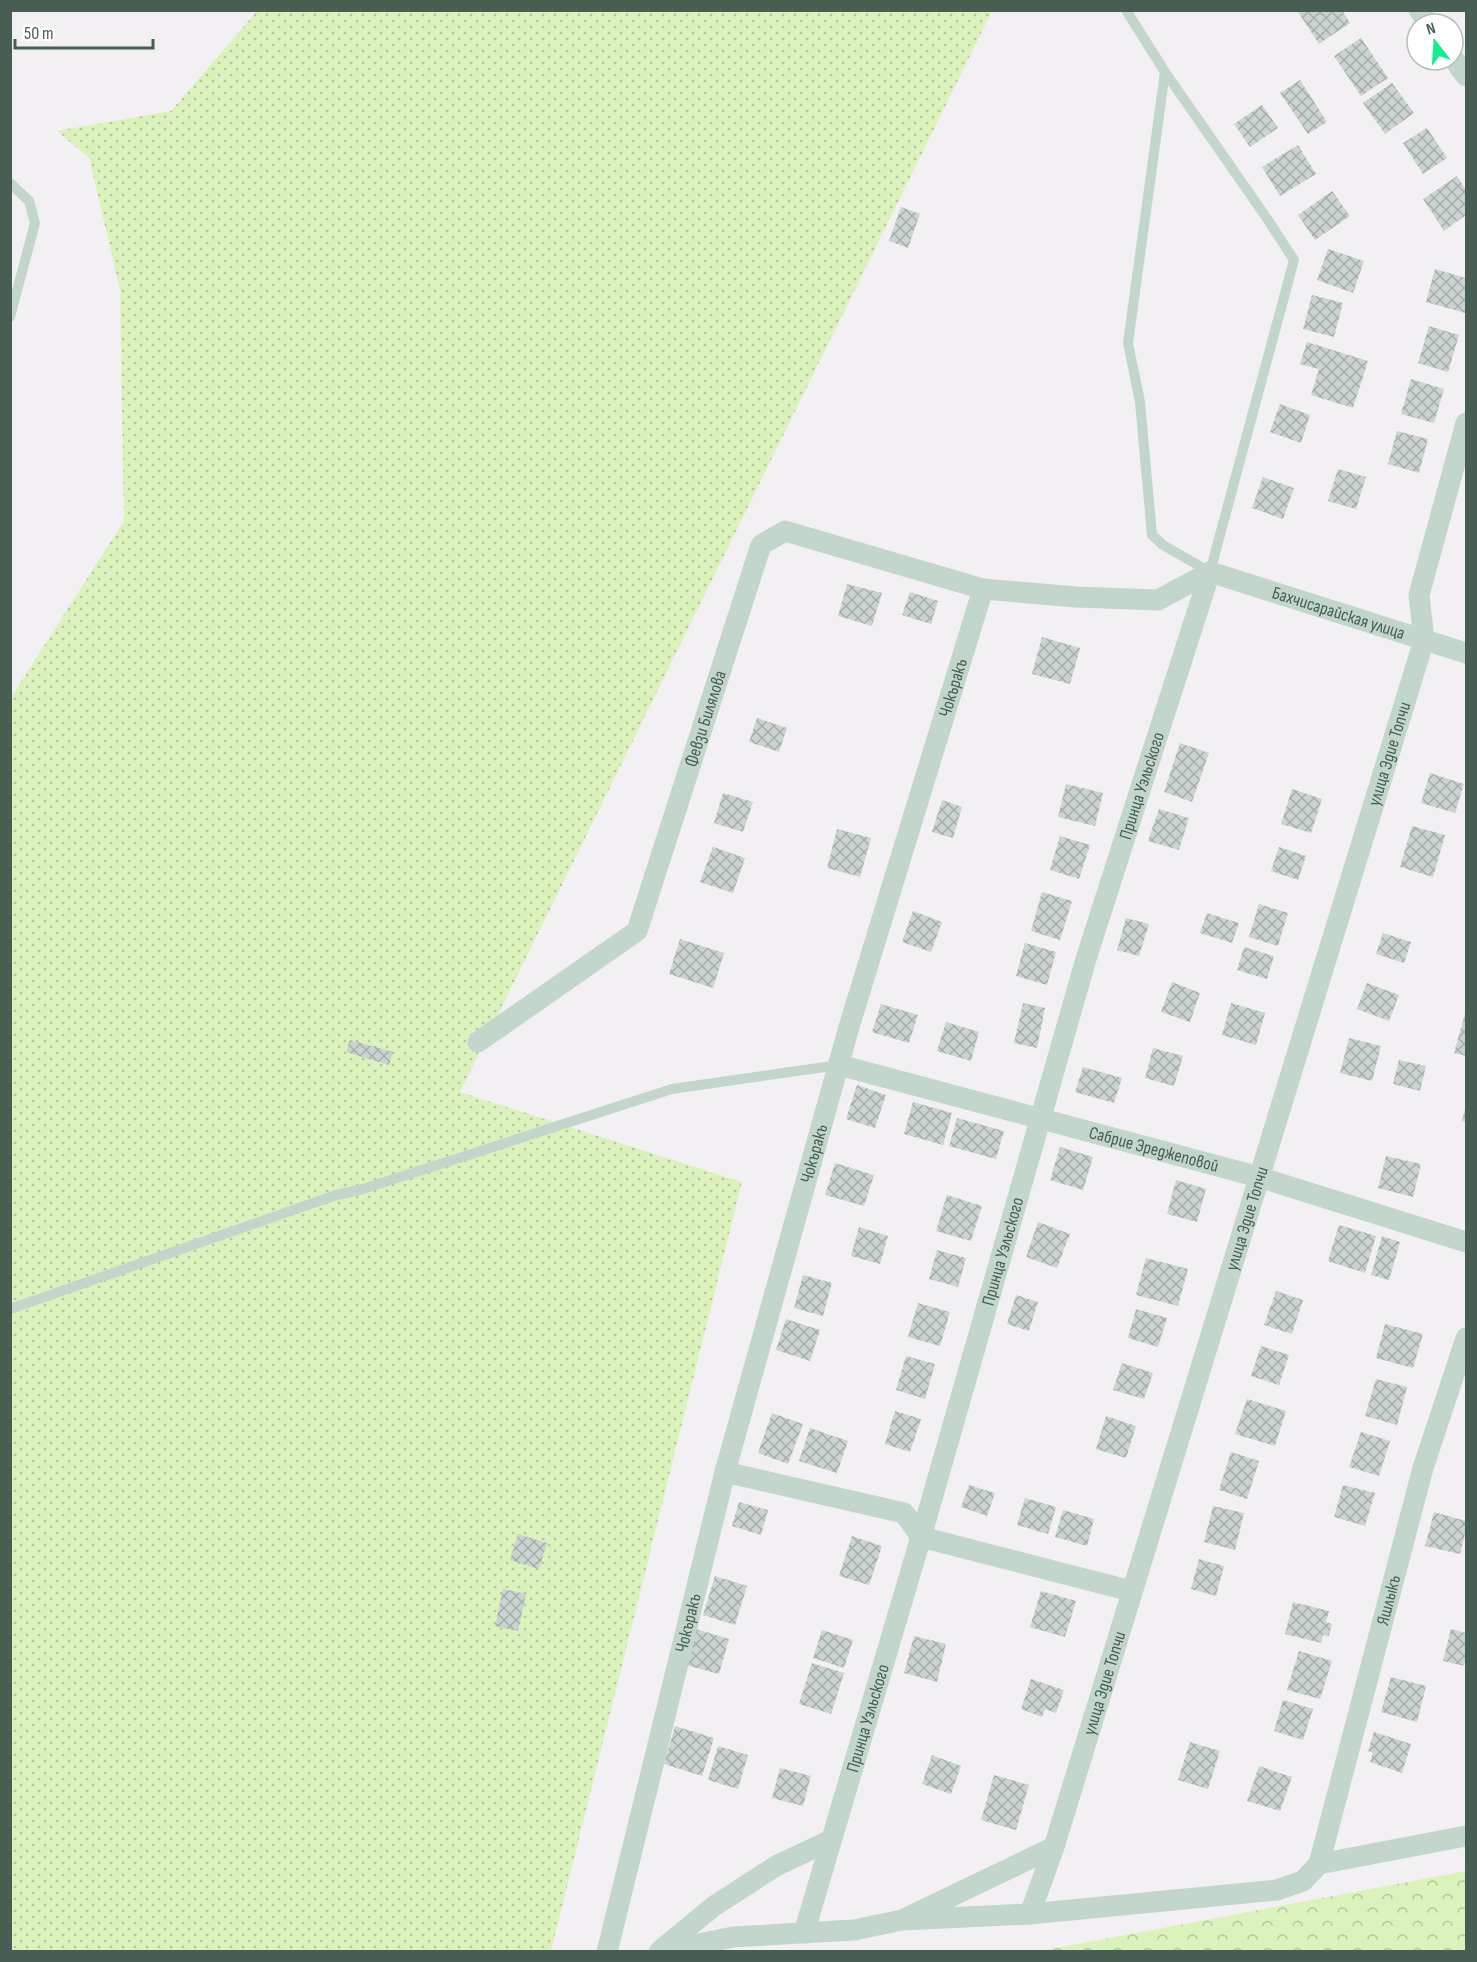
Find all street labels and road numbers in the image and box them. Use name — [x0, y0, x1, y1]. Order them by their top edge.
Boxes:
street label: Бахчисарайская улица — [1270, 582, 1408, 644]
street label: Чокъракъ — [934, 656, 972, 720]
street label: Февзи Билялова — [680, 668, 731, 770]
street label: улица Эдие Топчи — [1364, 699, 1415, 809]
street label: Принца Уэльского — [1115, 729, 1169, 842]
street label: Чокъракъ — [796, 1122, 832, 1185]
street label: Сабрие Эреджеповой — [1087, 1122, 1221, 1177]
street label: улица Эдие Топчи — [1221, 1164, 1273, 1273]
street label: Принца Уэльского — [978, 1195, 1028, 1308]
street label: Яшлыкъ — [1372, 1573, 1405, 1627]
street label: Чокъракъ — [671, 1591, 706, 1655]
street label: улица Эдие Топчи — [1079, 1629, 1131, 1738]
street label: Принца Уэльского — [842, 1662, 894, 1775]

